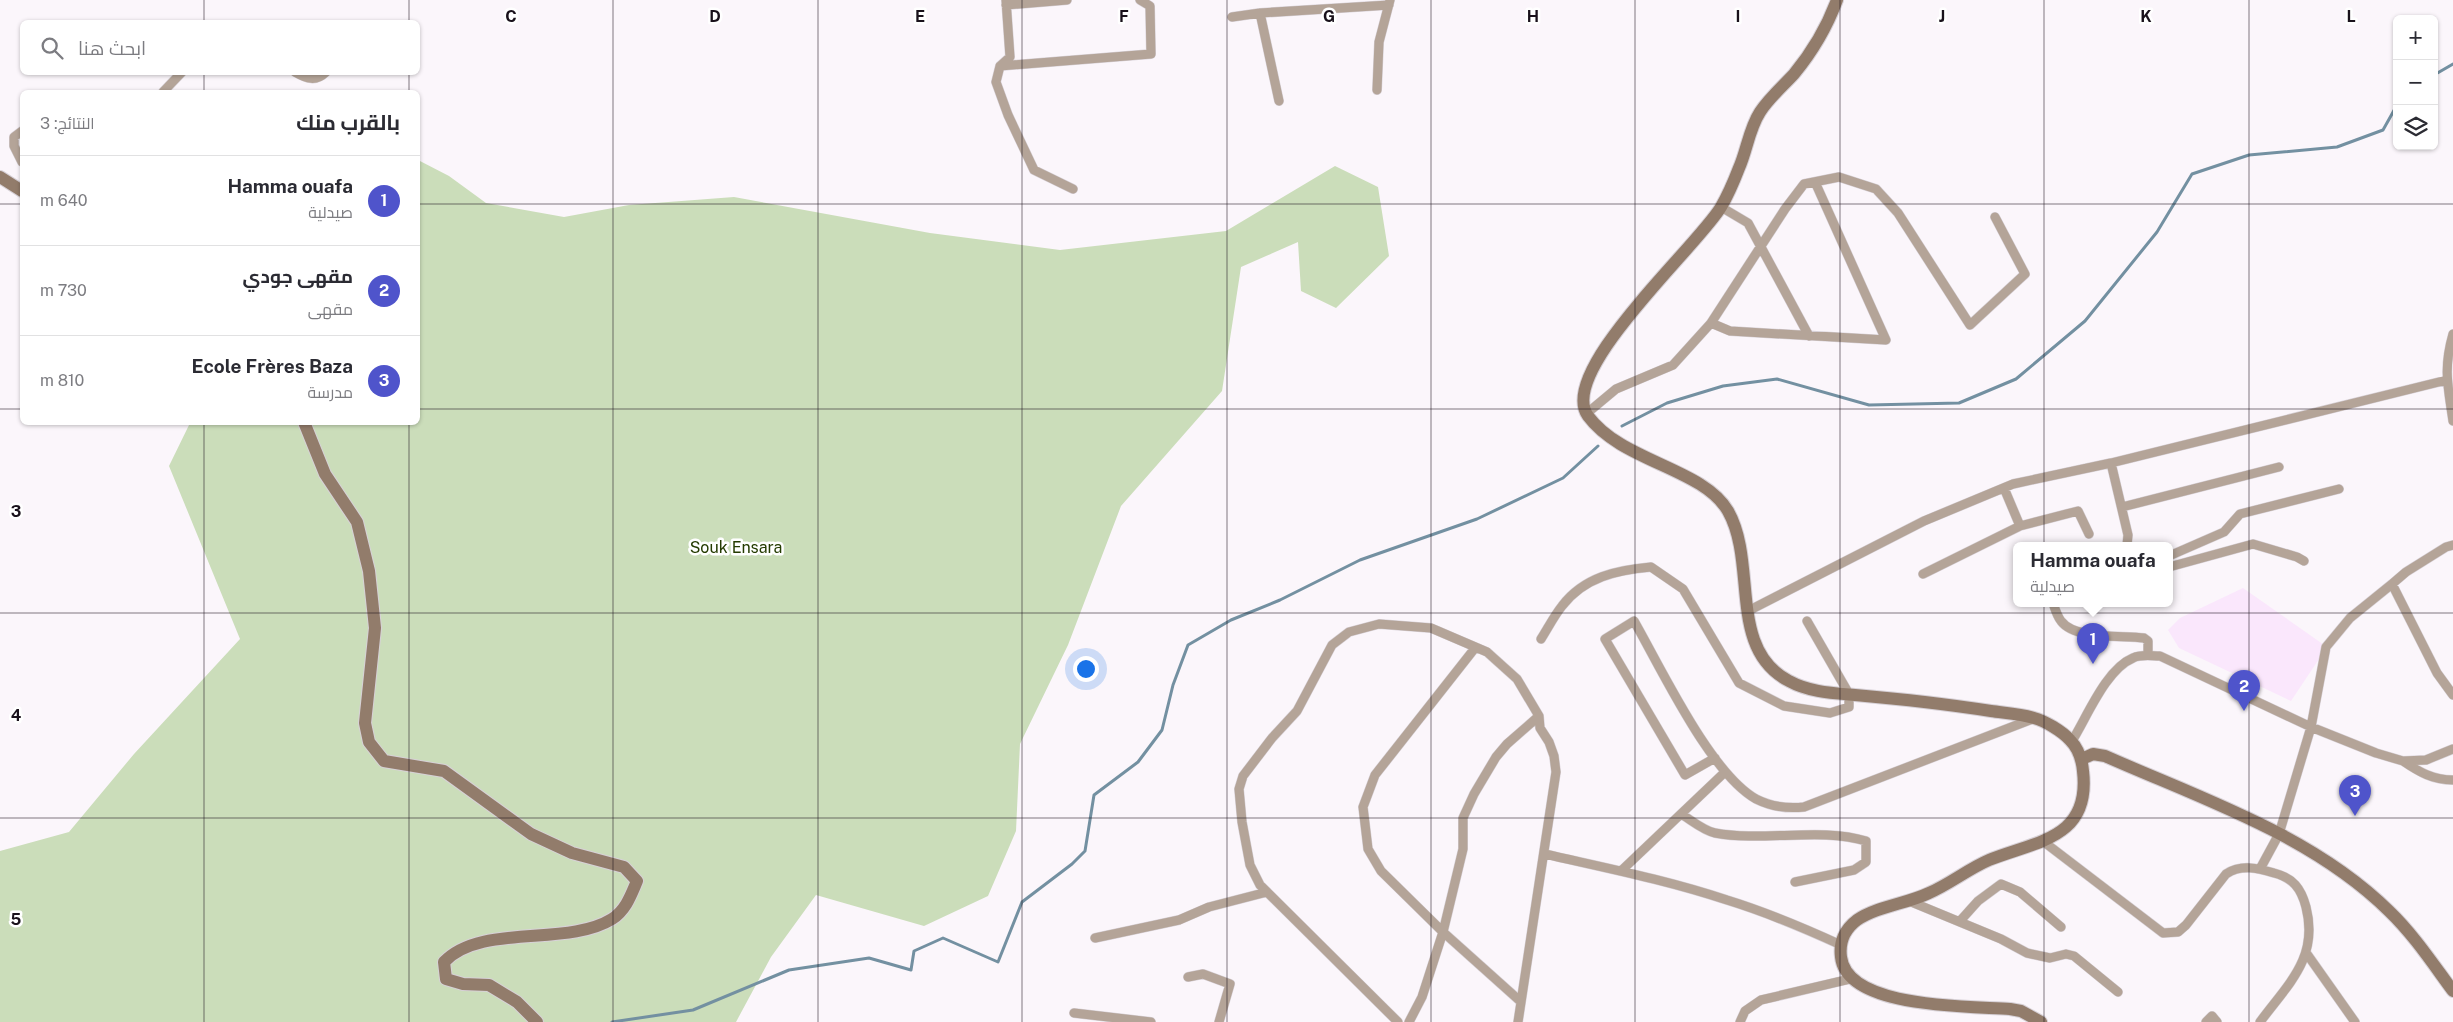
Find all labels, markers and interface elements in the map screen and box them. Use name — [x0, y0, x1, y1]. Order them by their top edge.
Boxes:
text: C — [505, 7, 517, 26]
text: D — [709, 7, 721, 26]
text: E — [915, 7, 925, 26]
text: F — [1119, 7, 1129, 26]
text: G — [1323, 7, 1335, 26]
text: H — [1527, 7, 1539, 26]
text: I — [1736, 7, 1740, 26]
text: J — [1939, 7, 1945, 26]
text: K — [2140, 7, 2152, 26]
text: L — [2346, 7, 2356, 26]
map controls — [2393, 15, 2438, 150]
button: + — [2393, 15, 2438, 60]
search box — [20, 20, 420, 75]
icon: search — [38, 34, 66, 62]
text: ابحث هنا — [78, 37, 146, 59]
button: − — [2393, 60, 2438, 105]
button: layers — [2393, 105, 2438, 150]
text: بالقرب منك — [296, 110, 400, 135]
text: النتائج: 3 — [40, 114, 95, 133]
text: Hamma ouafa — [227, 175, 353, 197]
text: 640 m — [40, 191, 88, 210]
text: 1 — [381, 191, 387, 210]
text: صيدلية — [308, 203, 353, 222]
text: مقهى جودي — [243, 265, 353, 287]
text: 730 m — [40, 281, 87, 300]
text: 2 — [379, 281, 389, 300]
text: مقهى — [308, 300, 353, 319]
text: Ecole Frères Baza — [191, 355, 353, 377]
text: 810 m — [40, 371, 84, 390]
text: 3 — [379, 371, 389, 390]
text: مدرسة — [307, 383, 353, 402]
text: 3 — [11, 502, 21, 521]
park label: Souk Ensara — [690, 538, 782, 557]
popup — [2013, 542, 2173, 607]
text: Hamma ouafa — [2030, 549, 2156, 571]
text: صيدلية — [2030, 577, 2075, 596]
pin: 1 — [2077, 623, 2109, 664]
your location — [1073, 656, 1099, 682]
pin: 2 — [2228, 670, 2260, 711]
text: 4 — [11, 706, 22, 725]
pin: 3 — [2339, 775, 2371, 816]
text: 5 — [11, 910, 22, 929]

